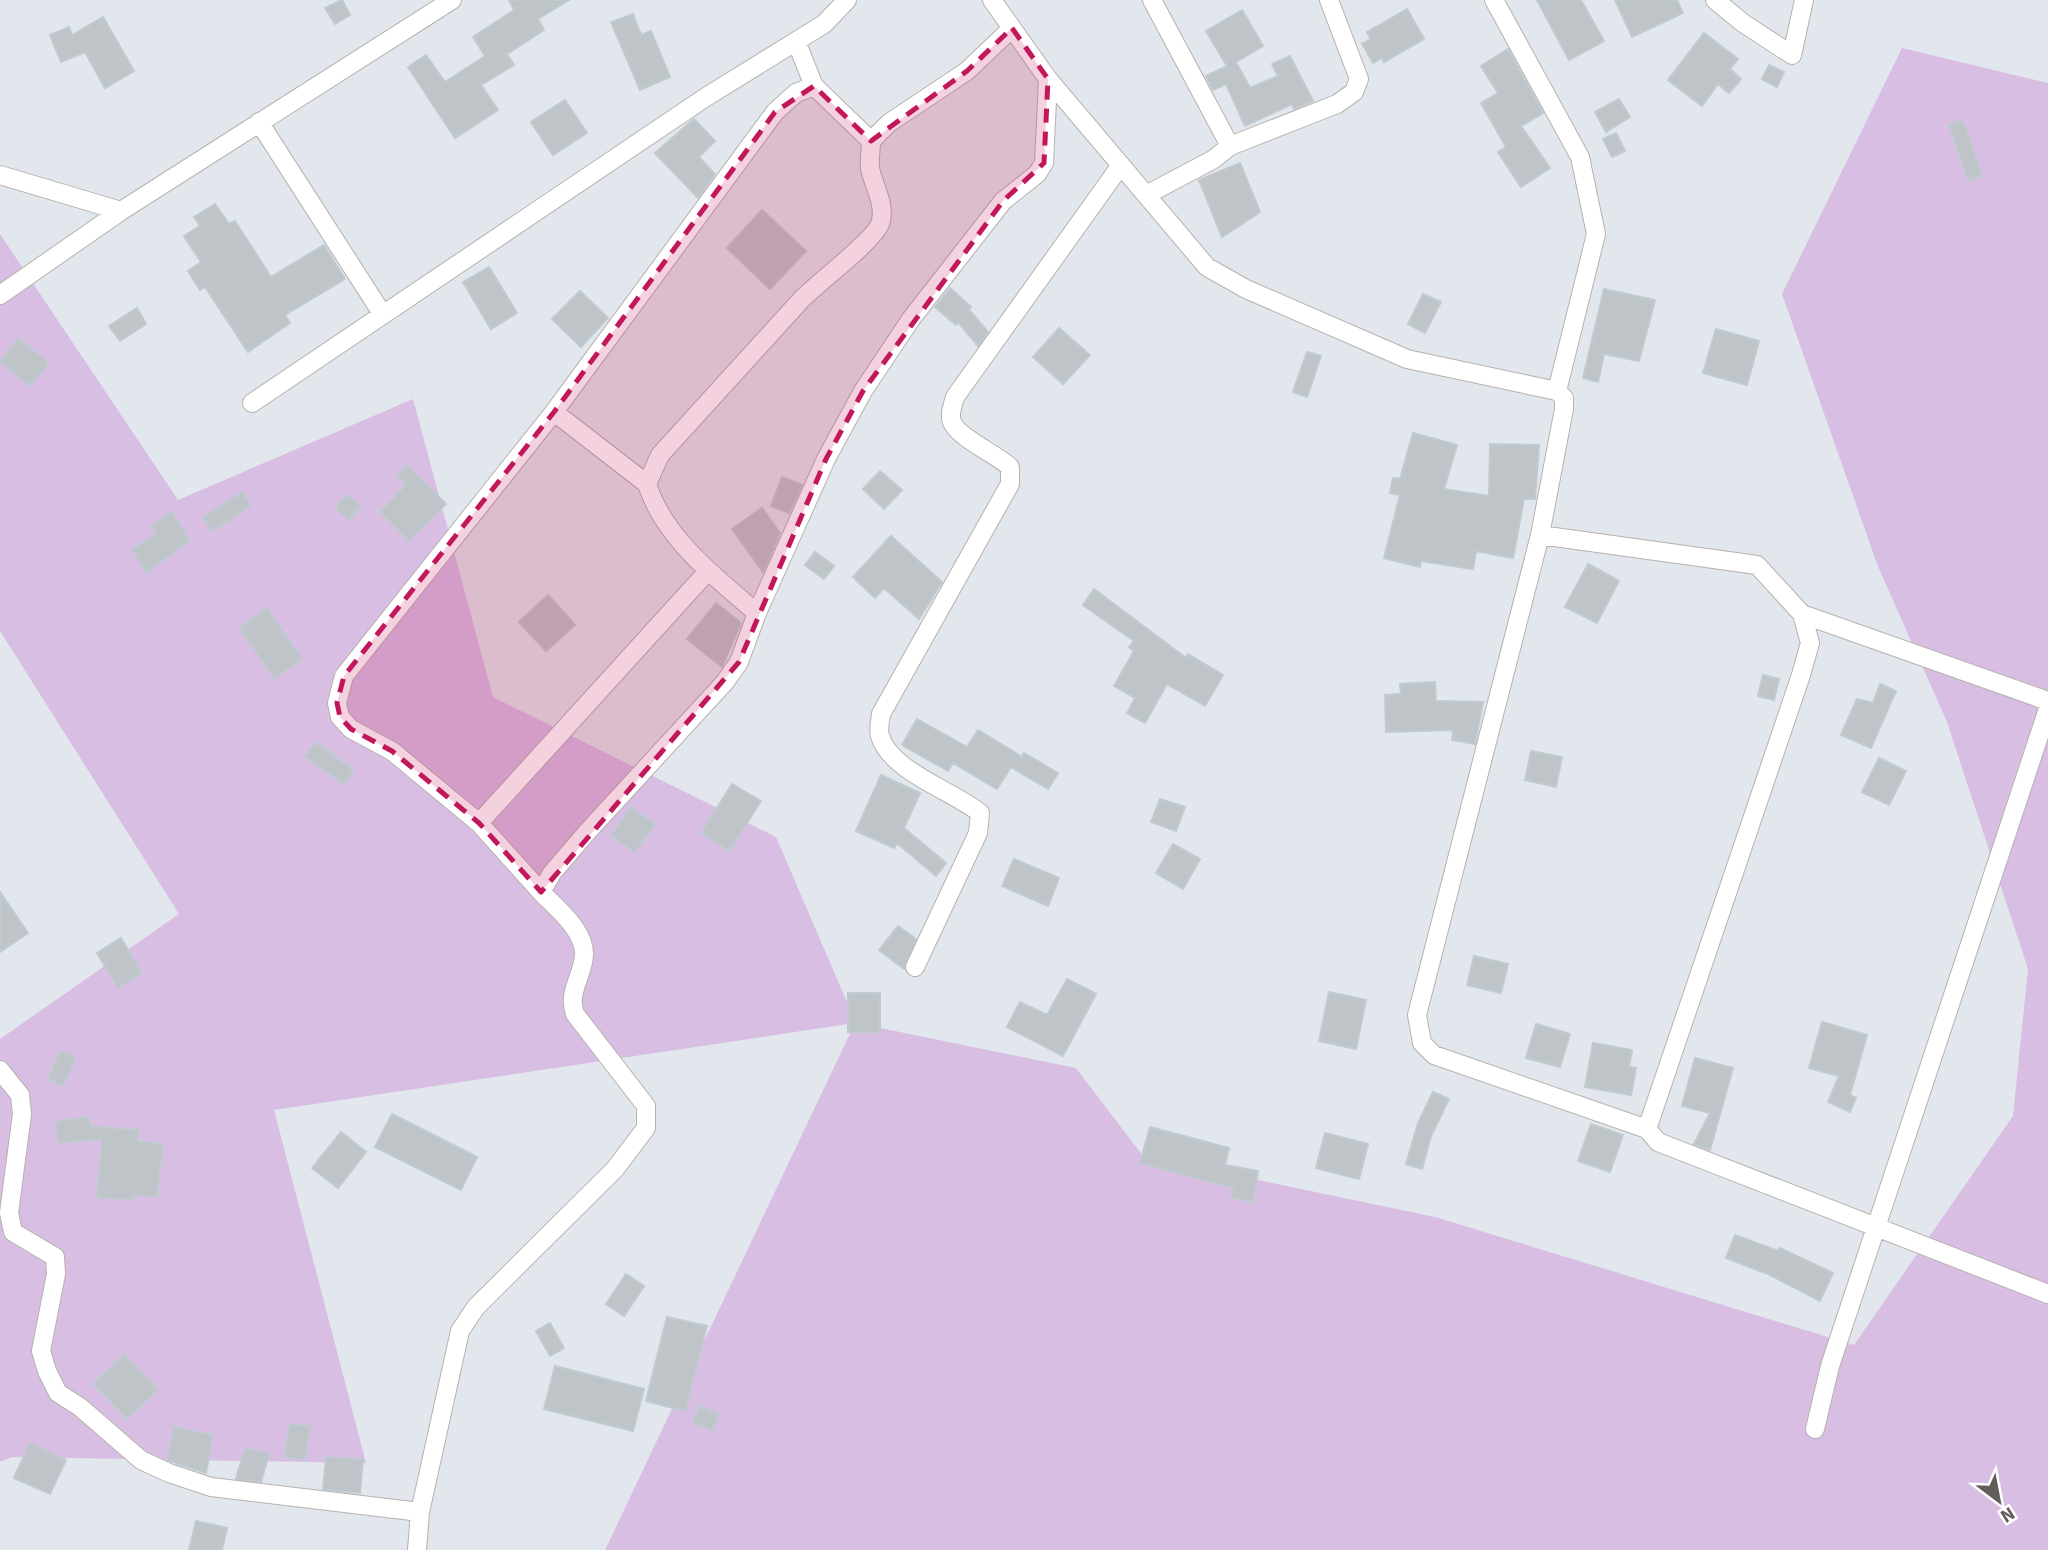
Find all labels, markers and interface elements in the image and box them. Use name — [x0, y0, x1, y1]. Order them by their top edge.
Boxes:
north arrow — [1964, 1466, 2034, 1536]
text: N — [1995, 1499, 2020, 1529]

